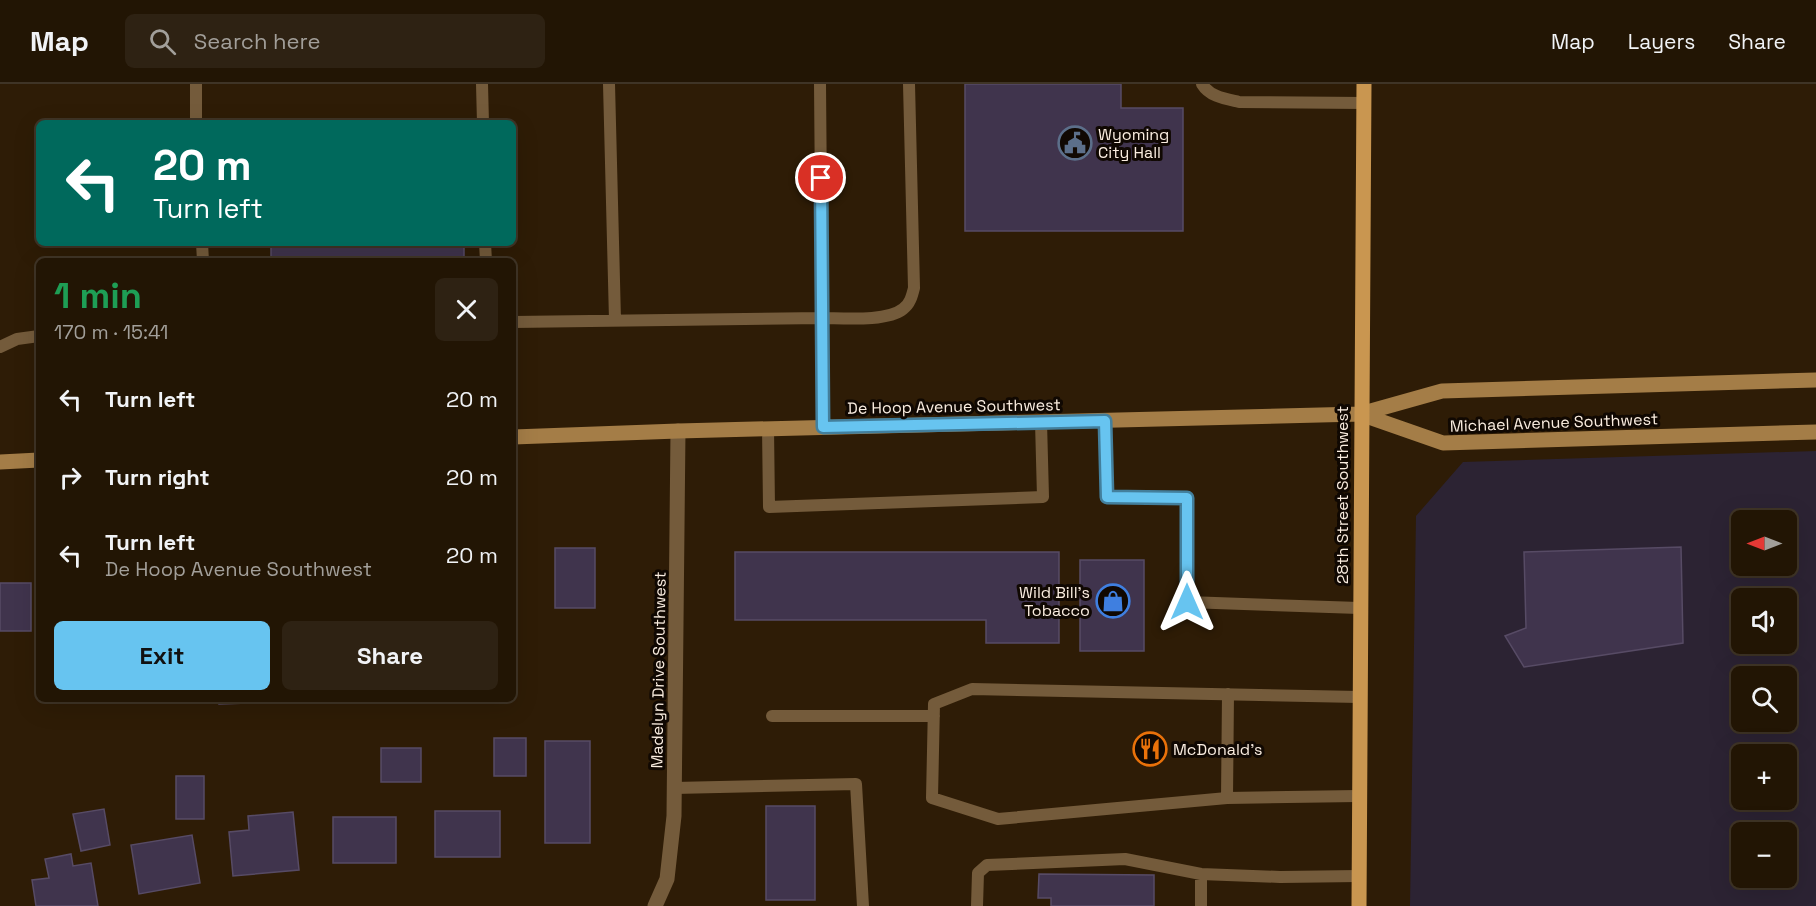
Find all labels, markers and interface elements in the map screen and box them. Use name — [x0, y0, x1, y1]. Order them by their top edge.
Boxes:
search box — [125, 14, 545, 68]
text: Map — [30, 23, 89, 59]
icon: search — [146, 25, 179, 58]
text: Search here — [194, 27, 321, 55]
text: Map — [1551, 28, 1595, 55]
text: Layers — [1628, 28, 1695, 55]
text: Share — [1728, 28, 1786, 55]
place label: Wyoming City Hall — [1098, 124, 1169, 163]
public building icon: Wyoming City Hall — [1057, 125, 1093, 161]
text: 20 m — [153, 139, 252, 192]
icon: left — [54, 144, 132, 222]
pin — [795, 152, 846, 203]
icon: arrive — [804, 161, 837, 194]
text: Turn left — [153, 191, 263, 226]
text: 1 min — [54, 273, 142, 319]
button: close — [435, 278, 498, 341]
text: 170 m · 15:41 — [54, 319, 168, 345]
icon: left — [54, 383, 87, 416]
text: Turn left — [105, 385, 195, 413]
text: 20 m — [446, 385, 498, 413]
street label: De Hoop Avenue Southwest — [847, 394, 1061, 419]
street label: 28th Street Southwest — [1332, 406, 1353, 584]
street label: Michael Avenue Southwest — [1450, 408, 1658, 437]
icon: right — [54, 461, 87, 494]
text: Turn right — [105, 463, 210, 491]
text: 20 m — [446, 463, 498, 491]
north arrow — [1731, 510, 1797, 576]
map controls — [1731, 510, 1797, 888]
text: Turn left — [105, 528, 195, 556]
icon: left — [54, 539, 87, 572]
text: 20 m — [446, 541, 498, 569]
text: De Hoop Avenue Southwest — [105, 556, 372, 582]
position arrow — [1155, 570, 1219, 634]
street label: Madelyn Drive Southwest — [646, 571, 671, 769]
place label: Wild Bill's Tobacco — [1019, 582, 1090, 621]
shop icon: Wild Bill's Tobacco — [1095, 583, 1131, 619]
button: sound — [1731, 588, 1797, 654]
button: Exit — [54, 621, 270, 690]
button: Share — [282, 621, 498, 690]
button: search — [1731, 666, 1797, 732]
restaurant icon: McDonald's — [1132, 731, 1168, 767]
place label: McDonald's — [1173, 739, 1263, 760]
button: + — [1731, 744, 1797, 810]
button: − — [1731, 822, 1797, 888]

